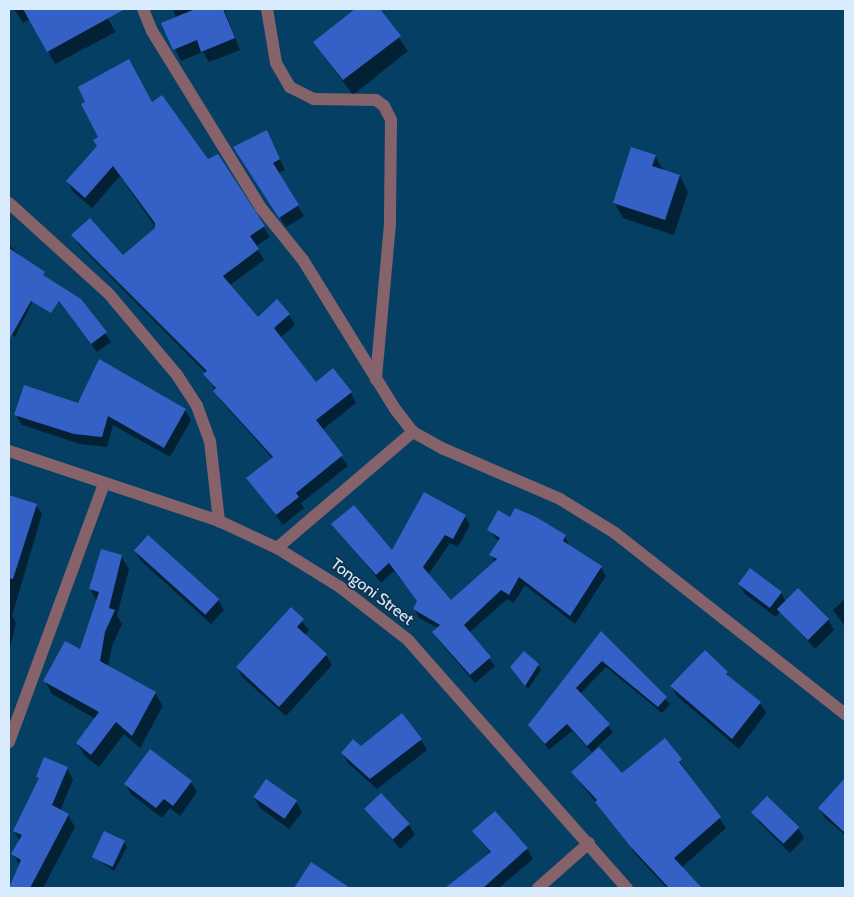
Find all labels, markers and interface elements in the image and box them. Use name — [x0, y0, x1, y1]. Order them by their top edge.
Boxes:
street label: Tongoni Street — [327, 555, 417, 629]

